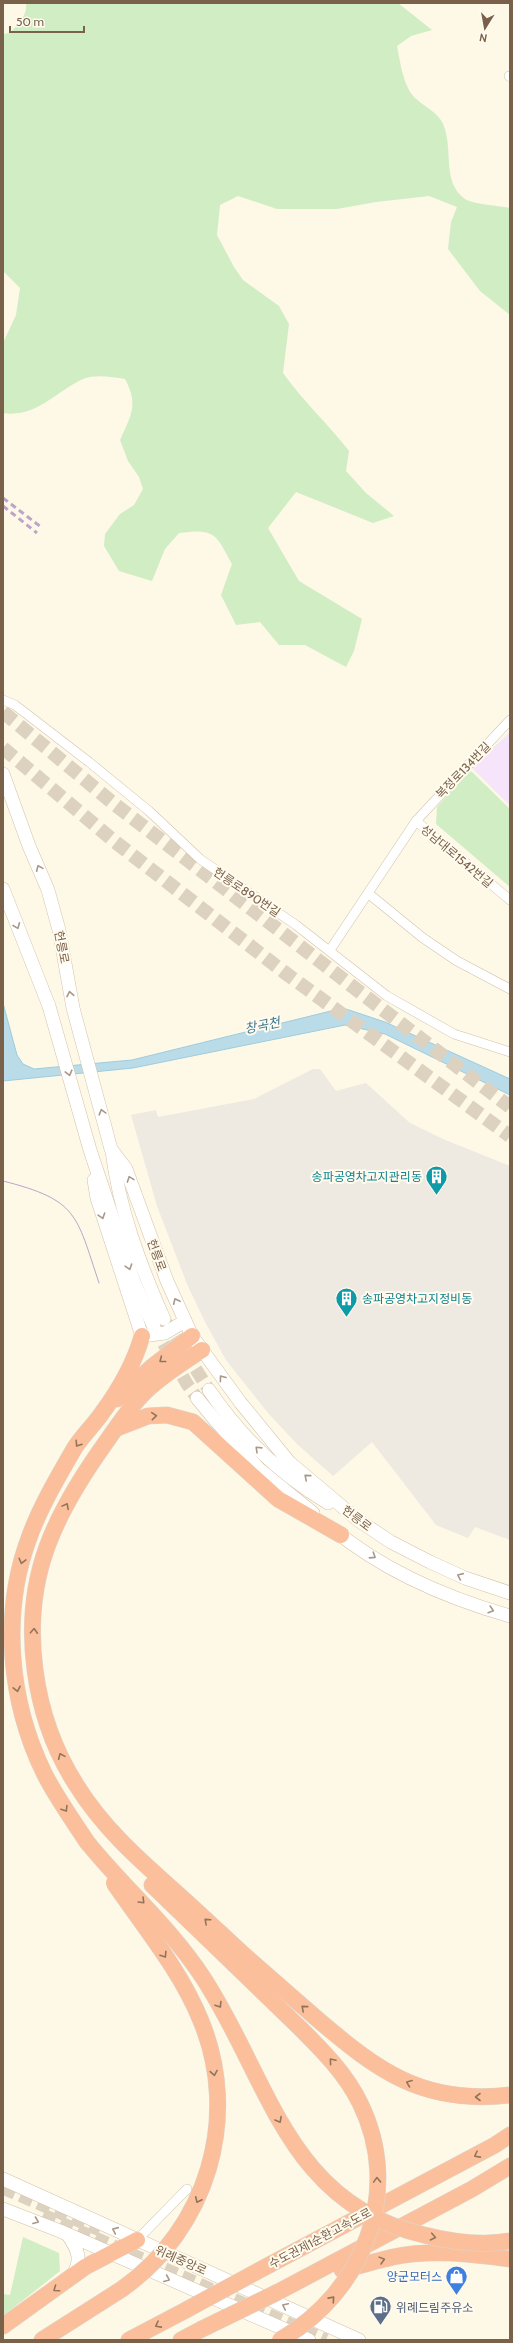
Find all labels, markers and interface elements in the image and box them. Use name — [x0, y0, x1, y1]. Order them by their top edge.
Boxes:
scale bar — [10, 8, 84, 34]
north arrow — [465, 8, 505, 48]
text: 50 m — [16, 14, 44, 29]
text: N — [478, 30, 488, 45]
street label: 복정로134번길 — [432, 739, 494, 801]
street label: 성남대로1542번길 — [418, 821, 496, 891]
street label: 헌릉로890번길 — [211, 864, 283, 920]
one-way arrow — [35, 865, 43, 872]
one-way arrow — [12, 922, 20, 929]
street label: 헌릉로 — [51, 929, 73, 965]
one-way arrow — [67, 990, 75, 997]
water label: 창곡천 — [243, 1013, 282, 1037]
one-way arrow — [64, 1069, 73, 1076]
one-way arrow — [98, 1108, 106, 1115]
building icon: 송파공영차고지관리동 — [424, 1163, 450, 1196]
place label: 송파공영차고지관리동 — [312, 1169, 422, 1184]
one-way arrow — [126, 1176, 135, 1183]
one-way arrow — [98, 1212, 106, 1219]
street label: 헌릉로 — [144, 1237, 170, 1273]
one-way arrow — [124, 1263, 133, 1270]
building icon: 송파공영차고지정비동 — [334, 1285, 360, 1318]
place label: 송파공영차고지정비동 — [362, 1291, 472, 1306]
one-way arrow — [173, 1297, 181, 1305]
one-way arrow — [159, 1355, 166, 1362]
one-way arrow — [220, 1376, 227, 1383]
one-way arrow — [151, 1411, 157, 1420]
one-way arrow — [75, 1440, 83, 1447]
one-way arrow — [255, 1446, 263, 1454]
one-way arrow — [304, 1474, 311, 1481]
street label: 헌릉로 — [339, 1502, 375, 1534]
one-way arrow — [62, 1503, 69, 1511]
one-way arrow — [369, 1552, 376, 1559]
one-way arrow — [18, 1557, 26, 1564]
one-way arrow — [457, 1572, 464, 1580]
one-way arrow — [487, 1606, 494, 1614]
one-way arrow — [29, 1628, 38, 1634]
one-way arrow — [13, 1686, 21, 1692]
one-way arrow — [58, 1753, 66, 1761]
one-way arrow — [60, 1805, 68, 1812]
one-way arrow — [137, 1896, 145, 1904]
one-way arrow — [204, 1918, 212, 1926]
one-way arrow — [159, 1951, 166, 1958]
one-way arrow — [214, 2001, 222, 2008]
one-way arrow — [302, 2005, 309, 2012]
one-way arrow — [329, 2058, 336, 2066]
one-way arrow — [210, 2070, 218, 2076]
one-way arrow — [406, 2080, 413, 2088]
one-way arrow — [475, 2093, 481, 2101]
one-way arrow — [274, 2116, 281, 2124]
one-way arrow — [473, 2150, 481, 2158]
one-way arrow — [373, 2177, 382, 2183]
one-way arrow — [194, 2196, 202, 2203]
street label: 수도권제1순환고속도로 — [266, 2205, 374, 2271]
one-way arrow — [32, 2217, 39, 2225]
one-way arrow — [112, 2227, 120, 2235]
one-way arrow — [429, 2233, 436, 2241]
street label: 위례중앙로 — [153, 2242, 209, 2278]
one-way arrow — [378, 2256, 385, 2265]
shop icon: 양군모터스 — [444, 2263, 470, 2296]
place label: 양군모터스 — [387, 2269, 442, 2284]
one-way arrow — [163, 2274, 171, 2282]
one-way arrow — [53, 2284, 60, 2291]
fuel station icon: 위례드림주유소 — [367, 2294, 393, 2327]
one-way arrow — [328, 2296, 335, 2303]
place label: 위례드림주유소 — [396, 2300, 473, 2315]
one-way arrow — [282, 2303, 289, 2311]
one-way arrow — [154, 2320, 162, 2328]

